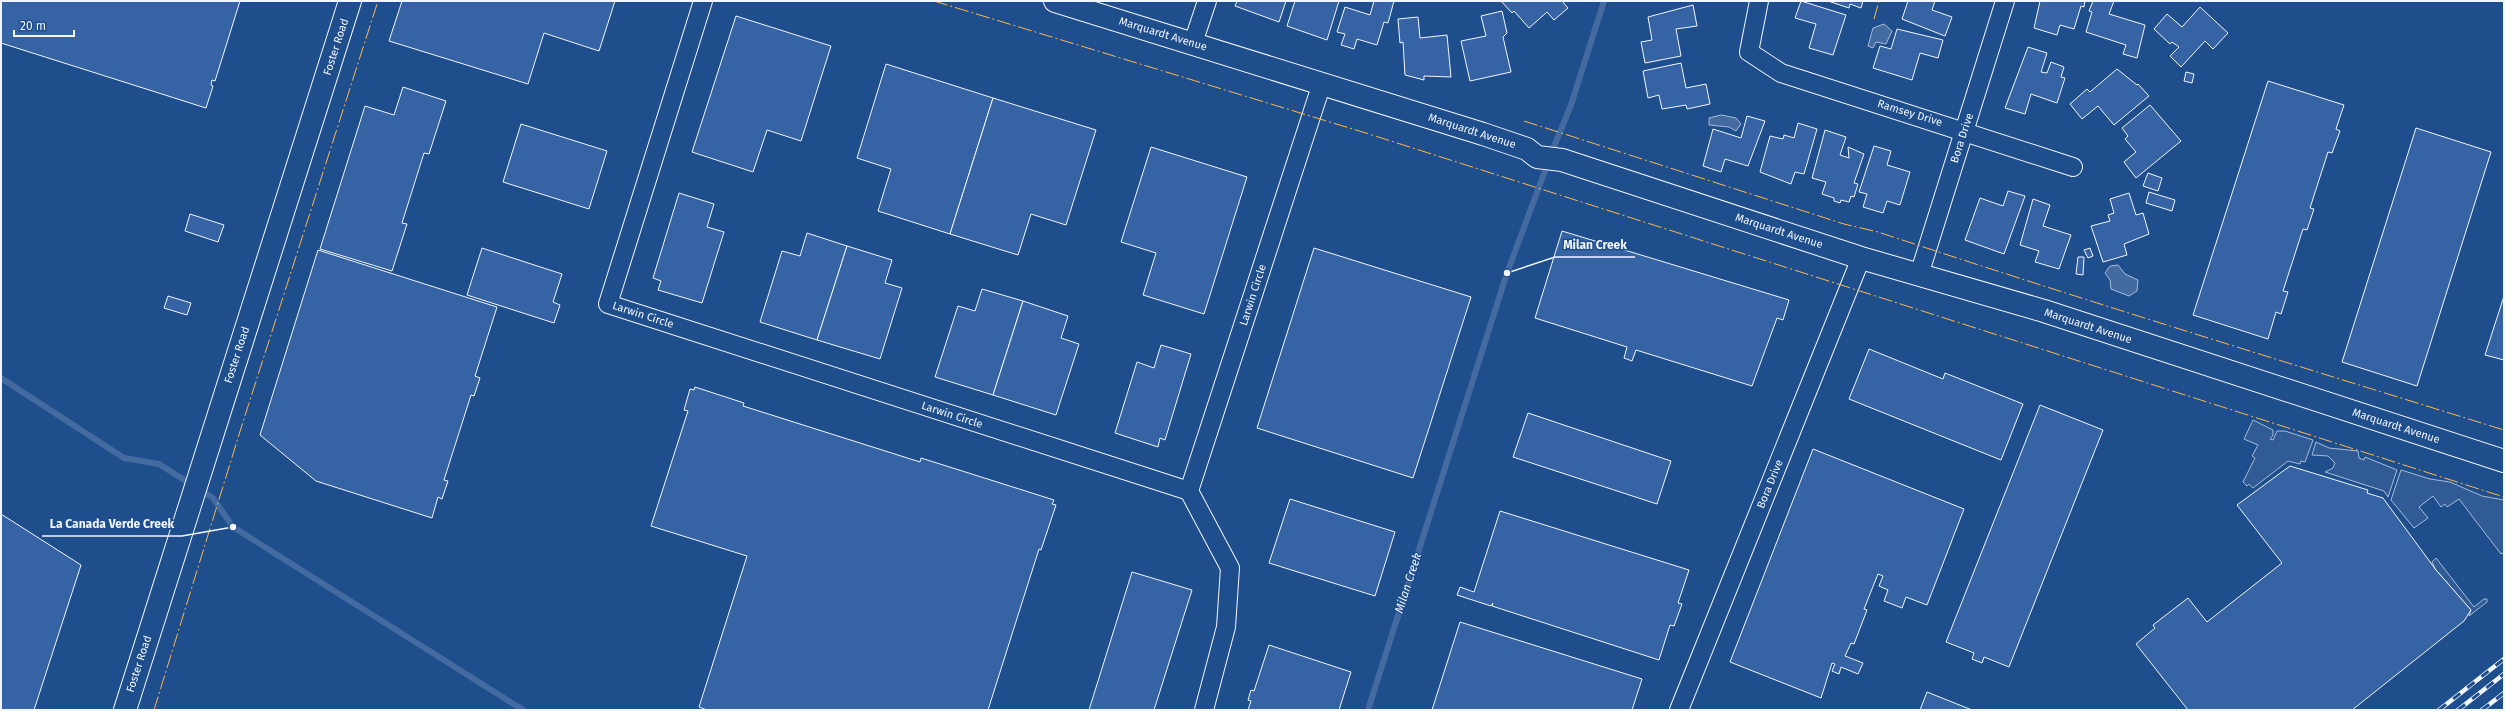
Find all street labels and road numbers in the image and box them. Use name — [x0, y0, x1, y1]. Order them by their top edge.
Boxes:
street label: Marquardt Avenue — [1117, 14, 1209, 54]
street label: Foster Road — [321, 17, 351, 77]
street label: Ramsey Drive — [1876, 97, 1944, 129]
street label: Marquardt Avenue — [1427, 111, 1517, 151]
street label: Bora Drive — [1948, 111, 1976, 165]
street label: Marquardt Avenue — [1734, 211, 1824, 251]
street label: Larwin Circle — [1237, 263, 1269, 327]
street label: Larwin Circle — [611, 299, 675, 331]
street label: Marquardt Avenue — [2043, 306, 2133, 346]
street label: Foster Road — [222, 325, 252, 385]
street label: Larwin Circle — [920, 399, 984, 431]
street label: Marquardt Avenue — [2351, 406, 2441, 446]
street label: Bora Drive — [1754, 458, 1786, 510]
street label: Foster Road — [124, 634, 154, 694]

